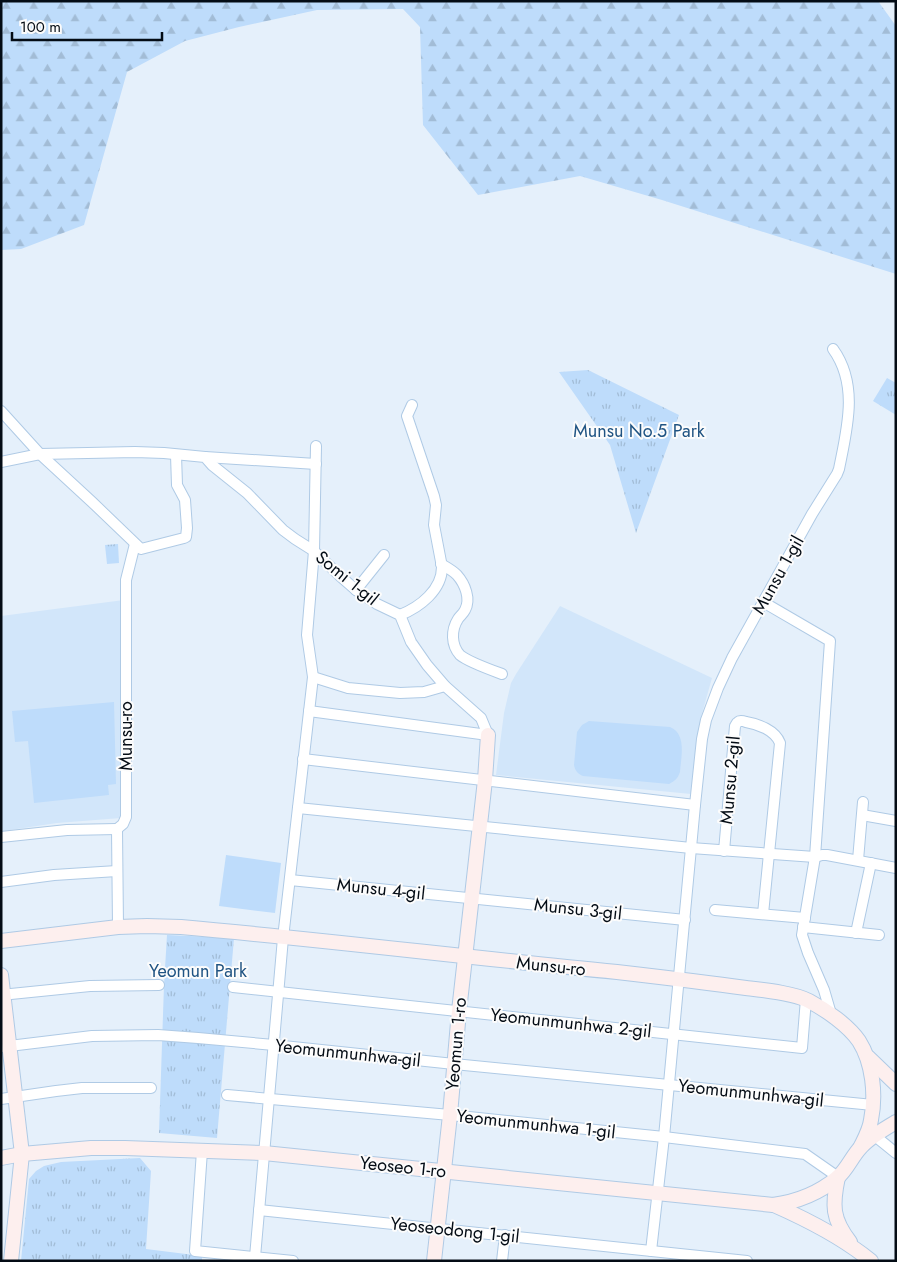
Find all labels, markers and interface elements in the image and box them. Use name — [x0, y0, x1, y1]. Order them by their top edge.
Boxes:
scale bar — [12, 10, 162, 42]
text: 100 m — [20, 16, 61, 38]
park label: Munsu No.5 Park — [573, 418, 705, 444]
street label: Munsu 1-gil — [746, 531, 810, 619]
street label: Somi 1-gil — [310, 544, 384, 612]
street label: Munsu-ro — [113, 701, 139, 771]
street label: Munsu 2-gil — [713, 735, 747, 825]
street label: Munsu 4-gil — [335, 871, 427, 907]
street label: Munsu 3-gil — [533, 891, 623, 927]
street label: Munsu-ro — [515, 949, 587, 983]
park label: Yeomun Park — [149, 958, 247, 984]
street label: Yeomun 1-ro — [439, 996, 473, 1092]
street label: Yeomunmunhwa 2-gil — [489, 1002, 653, 1044]
street label: Yeomunmunhwa-gil — [274, 1032, 422, 1074]
street label: Yeomunmunhwa-gil — [677, 1072, 825, 1114]
street label: Yeomunmunhwa 1-gil — [455, 1103, 617, 1145]
street label: Yeoseo 1-ro — [358, 1150, 448, 1184]
street label: Yeoseodong 1-gil — [389, 1210, 521, 1250]

